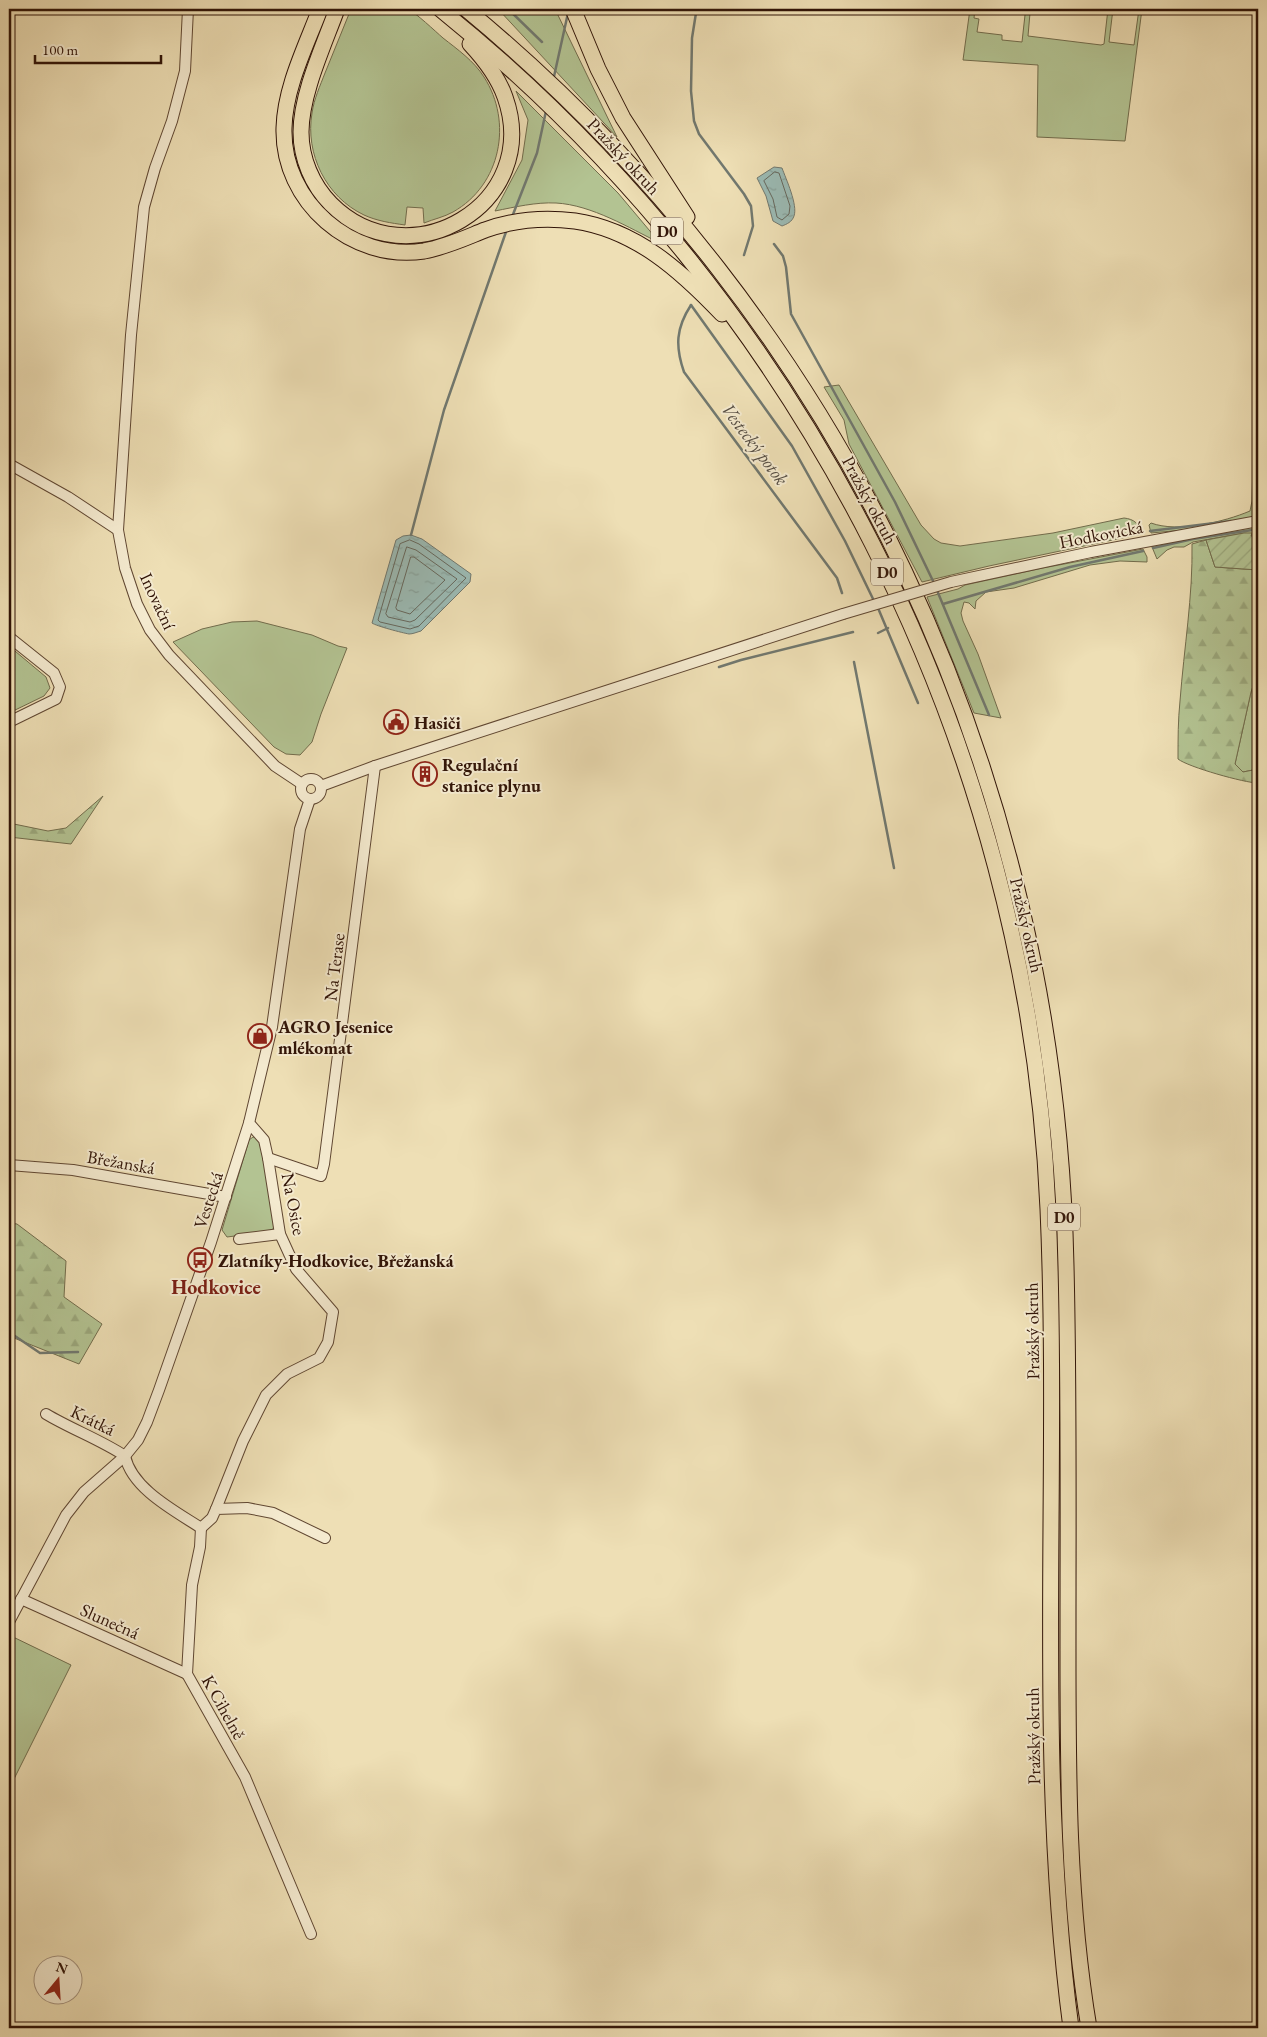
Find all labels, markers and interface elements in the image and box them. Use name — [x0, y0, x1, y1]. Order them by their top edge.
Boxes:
scale bar — [35, 32, 161, 64]
text: 100 m — [42, 40, 79, 59]
street label: Pražský okruh — [582, 113, 666, 199]
road number: D0 — [651, 218, 683, 245]
water label: Vestecký potok — [716, 398, 794, 491]
street label: Pražský okruh — [837, 452, 903, 548]
street label: Hodkovická — [1057, 514, 1146, 553]
road number: D0 — [871, 558, 903, 586]
street label: Inovační — [135, 569, 181, 634]
public building icon: Hasiči — [383, 709, 409, 735]
place label: Hasiči — [414, 711, 461, 734]
place label: Regulační stanice plynu — [442, 753, 541, 797]
building icon: Regulační stanice plynu — [412, 761, 438, 787]
street label: Pražský okruh — [1005, 875, 1049, 975]
street label: Na Terase — [318, 932, 350, 1002]
place label: AGRO Jesenice mlékomat — [277, 1015, 393, 1059]
shop icon: AGRO Jesenice mlékomat — [247, 1023, 273, 1049]
street label: Břežanská — [85, 1145, 158, 1179]
street label: Vestecká — [188, 1168, 228, 1231]
street label: Na Osice — [277, 1171, 311, 1237]
road number: D0 — [1048, 1204, 1080, 1230]
bus stop icon: Zlatníky-Hodkovice, Břežanská — [187, 1247, 213, 1273]
place label: Zlatníky-Hodkovice, Břežanská — [218, 1249, 454, 1272]
district label: Hodkovice — [171, 1274, 261, 1300]
street label: Pražský okruh — [1020, 1282, 1044, 1380]
street label: Krátká — [67, 1399, 120, 1441]
street label: Slunečná — [77, 1598, 144, 1644]
street label: K Cihelně — [197, 1671, 251, 1743]
street label: Pražský okruh — [1021, 1687, 1045, 1785]
north arrow — [32, 1954, 82, 2004]
text: N — [54, 1957, 71, 1978]

